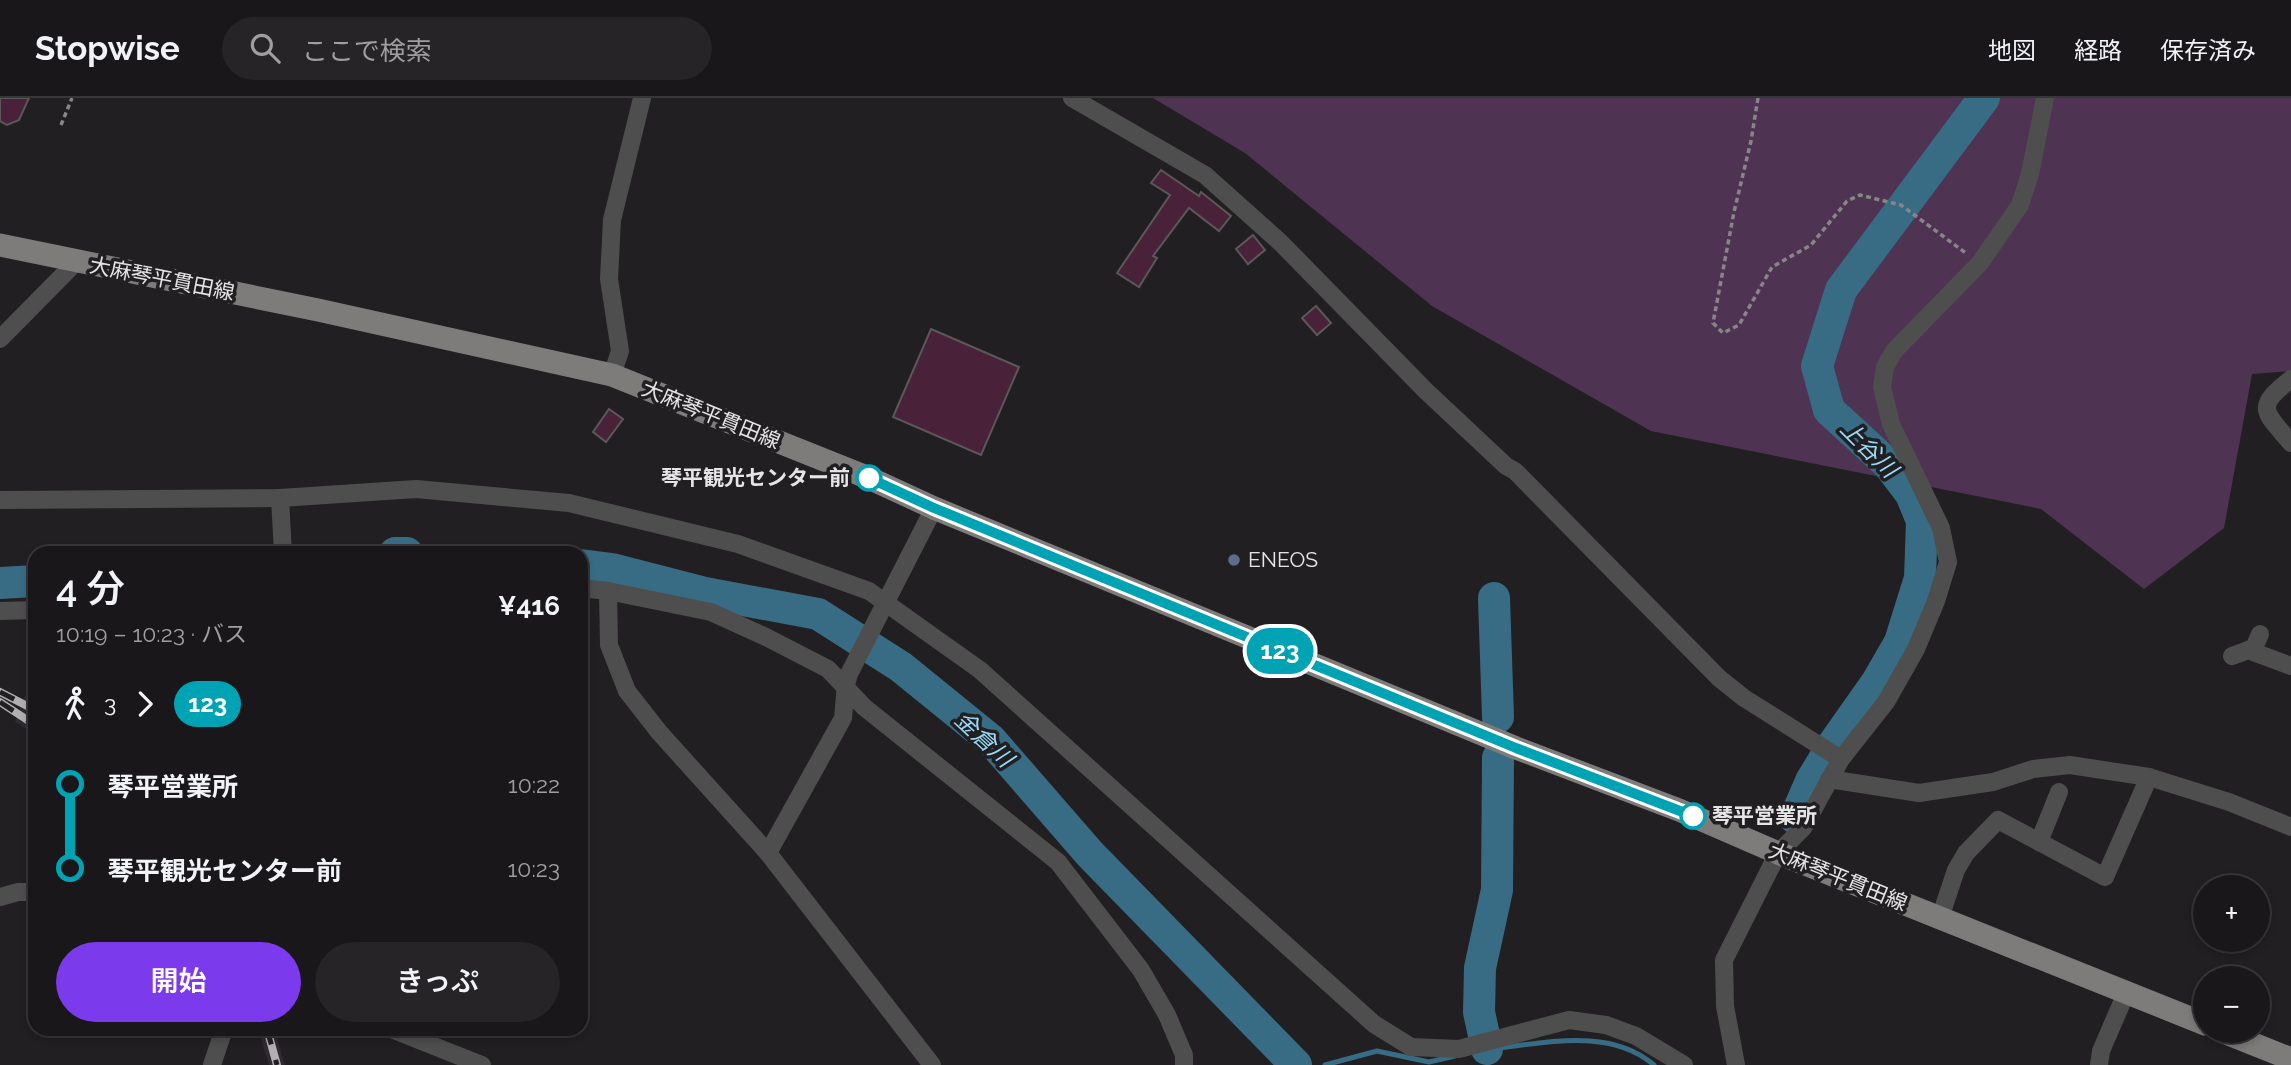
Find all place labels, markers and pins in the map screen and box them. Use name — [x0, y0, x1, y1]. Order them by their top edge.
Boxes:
place label: 琴平観光センター前 — [661, 465, 850, 490]
marker: 琴平観光センター前 — [856, 465, 882, 491]
place label: ENEOS — [1248, 547, 1318, 572]
marker: ENEOS — [1226, 552, 1242, 568]
marker: 琴平営業所 — [1680, 803, 1706, 829]
place label: 琴平営業所 — [1712, 803, 1817, 828]

